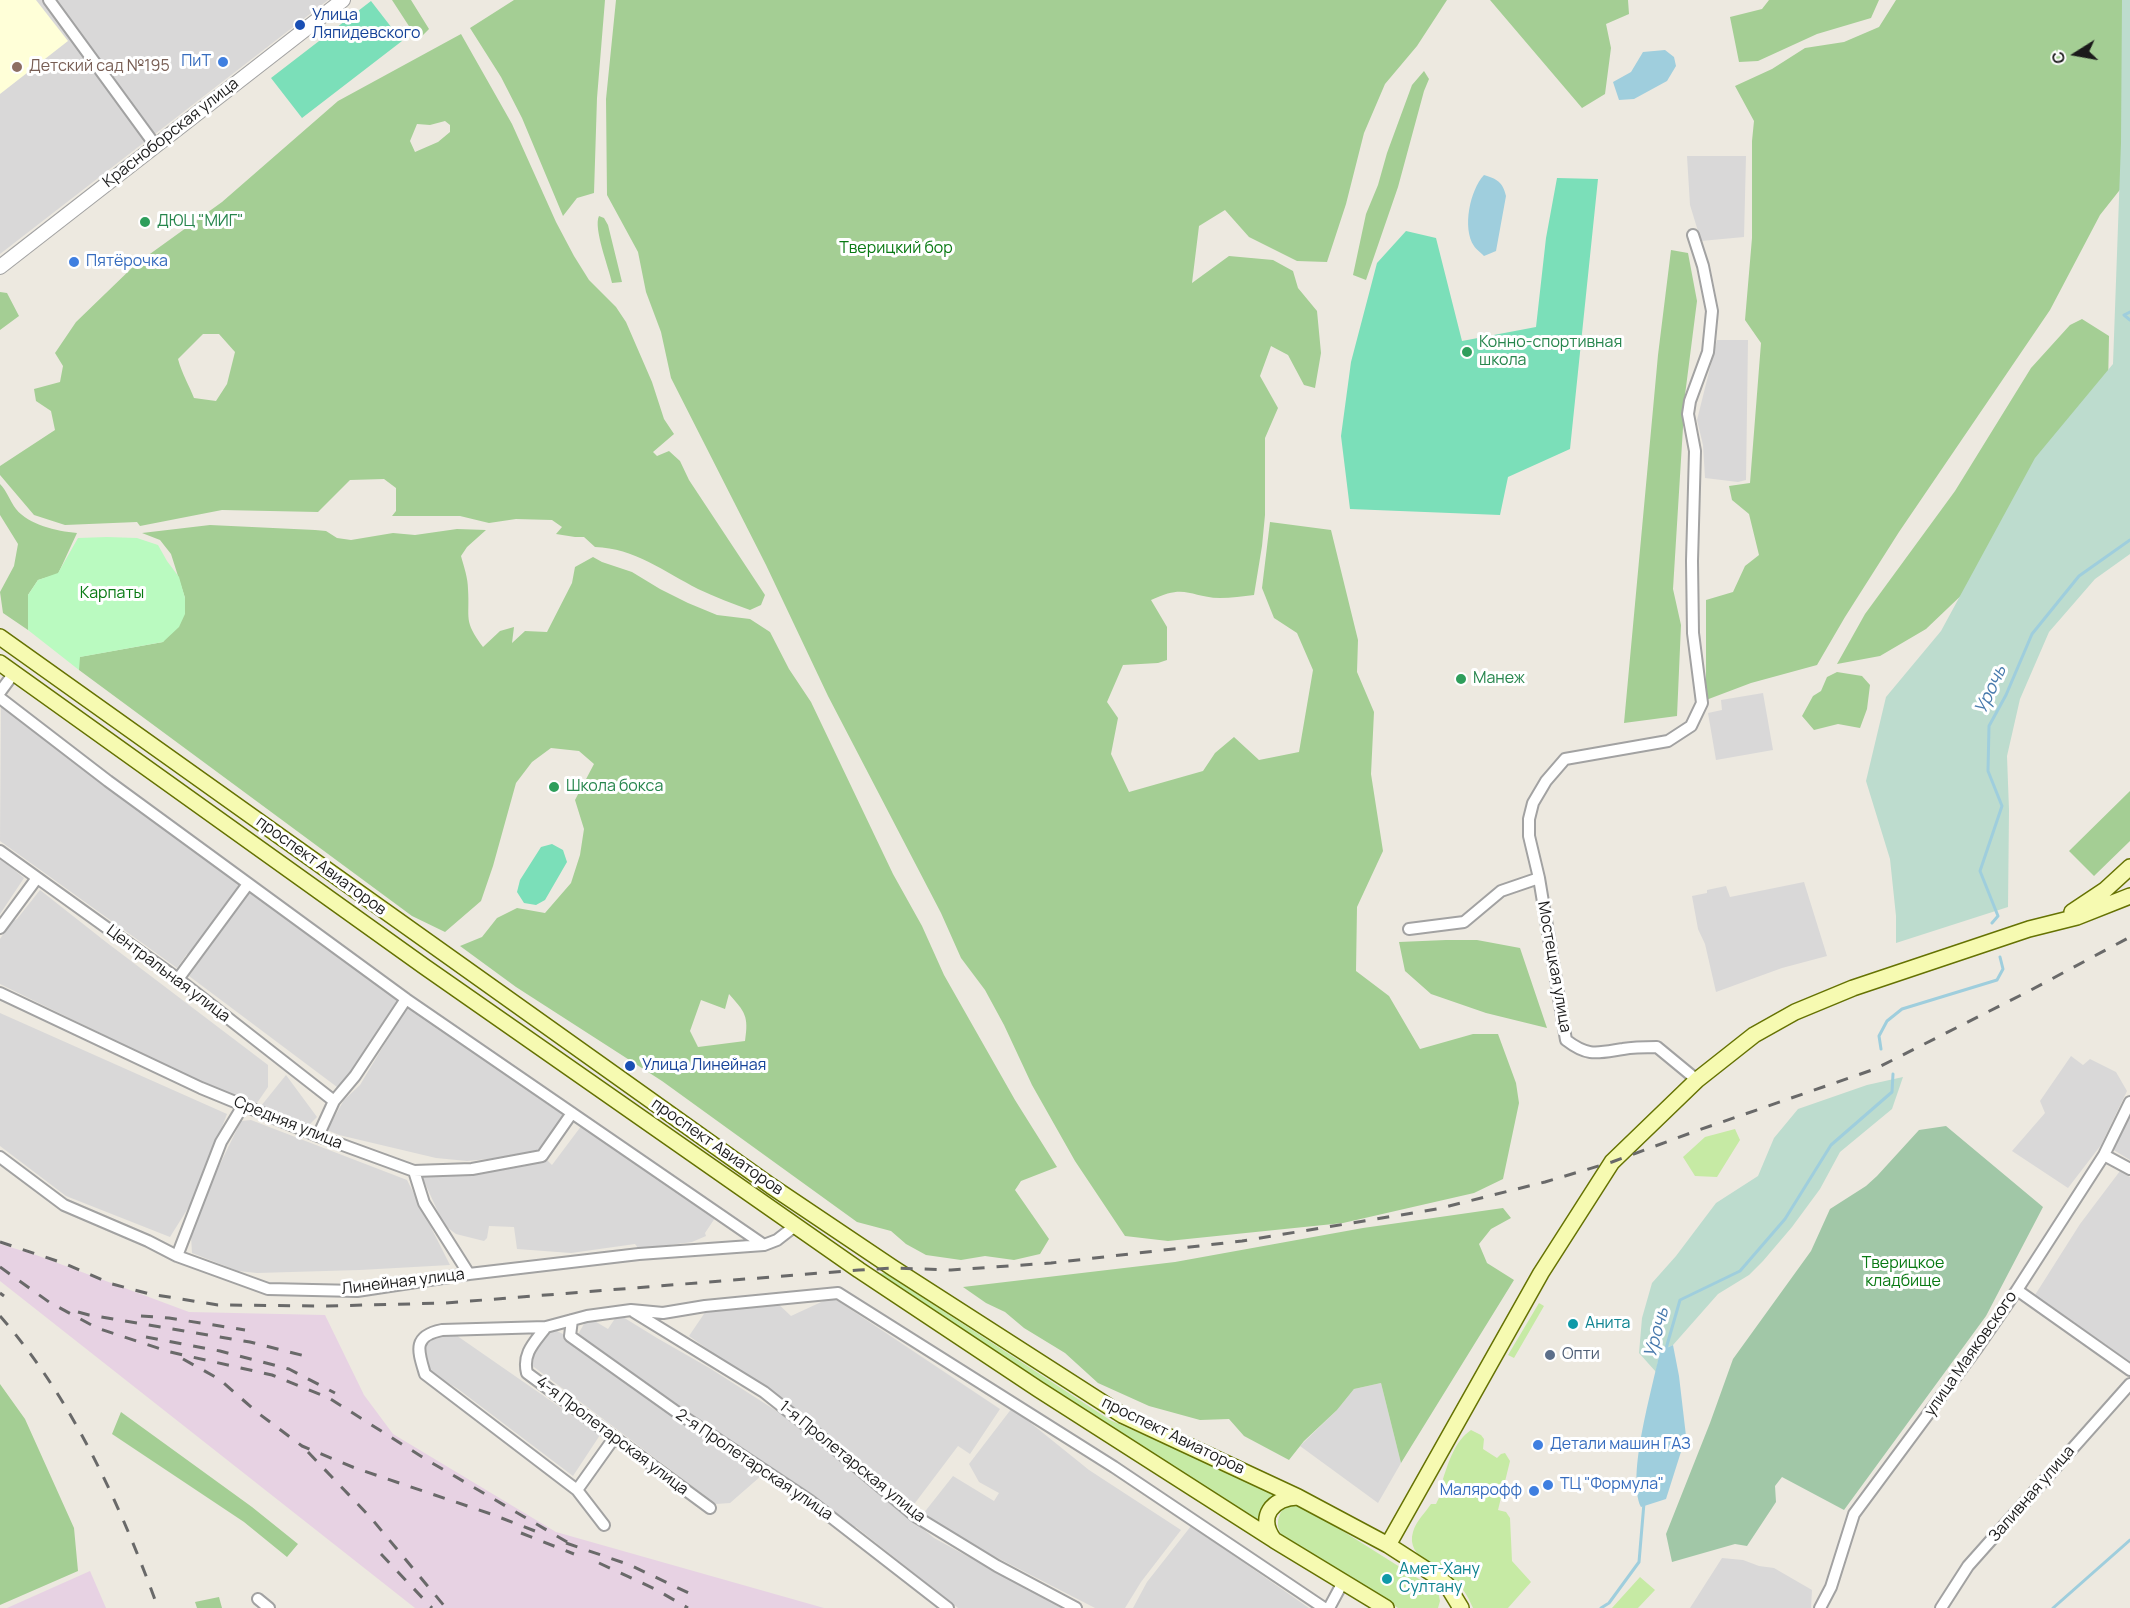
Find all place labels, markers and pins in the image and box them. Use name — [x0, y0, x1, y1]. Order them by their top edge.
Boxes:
place label: Улица Ляпидевского — [312, 6, 421, 44]
marker: Улица Ляпидевского — [293, 18, 307, 32]
place label: ПиТ — [181, 52, 211, 72]
marker: ПиТ — [216, 55, 230, 69]
place label: Детский сад №195 — [29, 57, 170, 77]
marker: Детский сад №195 — [10, 60, 24, 74]
place label: ДЮЦ "МИГ" — [157, 212, 244, 232]
marker: ДЮЦ "МИГ" — [138, 215, 152, 229]
place label: Пятёрочка — [86, 252, 168, 272]
marker: Пятёрочка — [67, 255, 81, 269]
place label: Конно-спортивная школа — [1479, 333, 1622, 371]
marker: Конно-спортивная школа — [1460, 345, 1474, 359]
place label: Манеж — [1473, 669, 1525, 689]
marker: Манеж — [1454, 672, 1468, 686]
place label: Школа бокса — [566, 777, 663, 797]
marker: Школа бокса — [547, 780, 561, 794]
place label: Улица Линейная — [642, 1056, 766, 1076]
marker: Улица Линейная — [623, 1059, 637, 1073]
place label: Анита — [1585, 1314, 1630, 1334]
marker: Анита — [1566, 1317, 1580, 1331]
place label: Опти — [1562, 1345, 1600, 1365]
marker: Опти — [1543, 1348, 1557, 1362]
place label: Детали машин ГАЗ — [1550, 1435, 1691, 1455]
marker: Детали машин ГАЗ — [1531, 1438, 1545, 1452]
place label: ТЦ "Формула" — [1560, 1475, 1664, 1495]
marker: ТЦ "Формула" — [1541, 1478, 1555, 1492]
place label: Малярофф — [1440, 1481, 1522, 1501]
marker: Малярофф — [1527, 1484, 1541, 1498]
place label: Амет-Хану Султану — [1399, 1560, 1480, 1598]
marker: Амет-Хану Султану — [1380, 1572, 1394, 1586]

